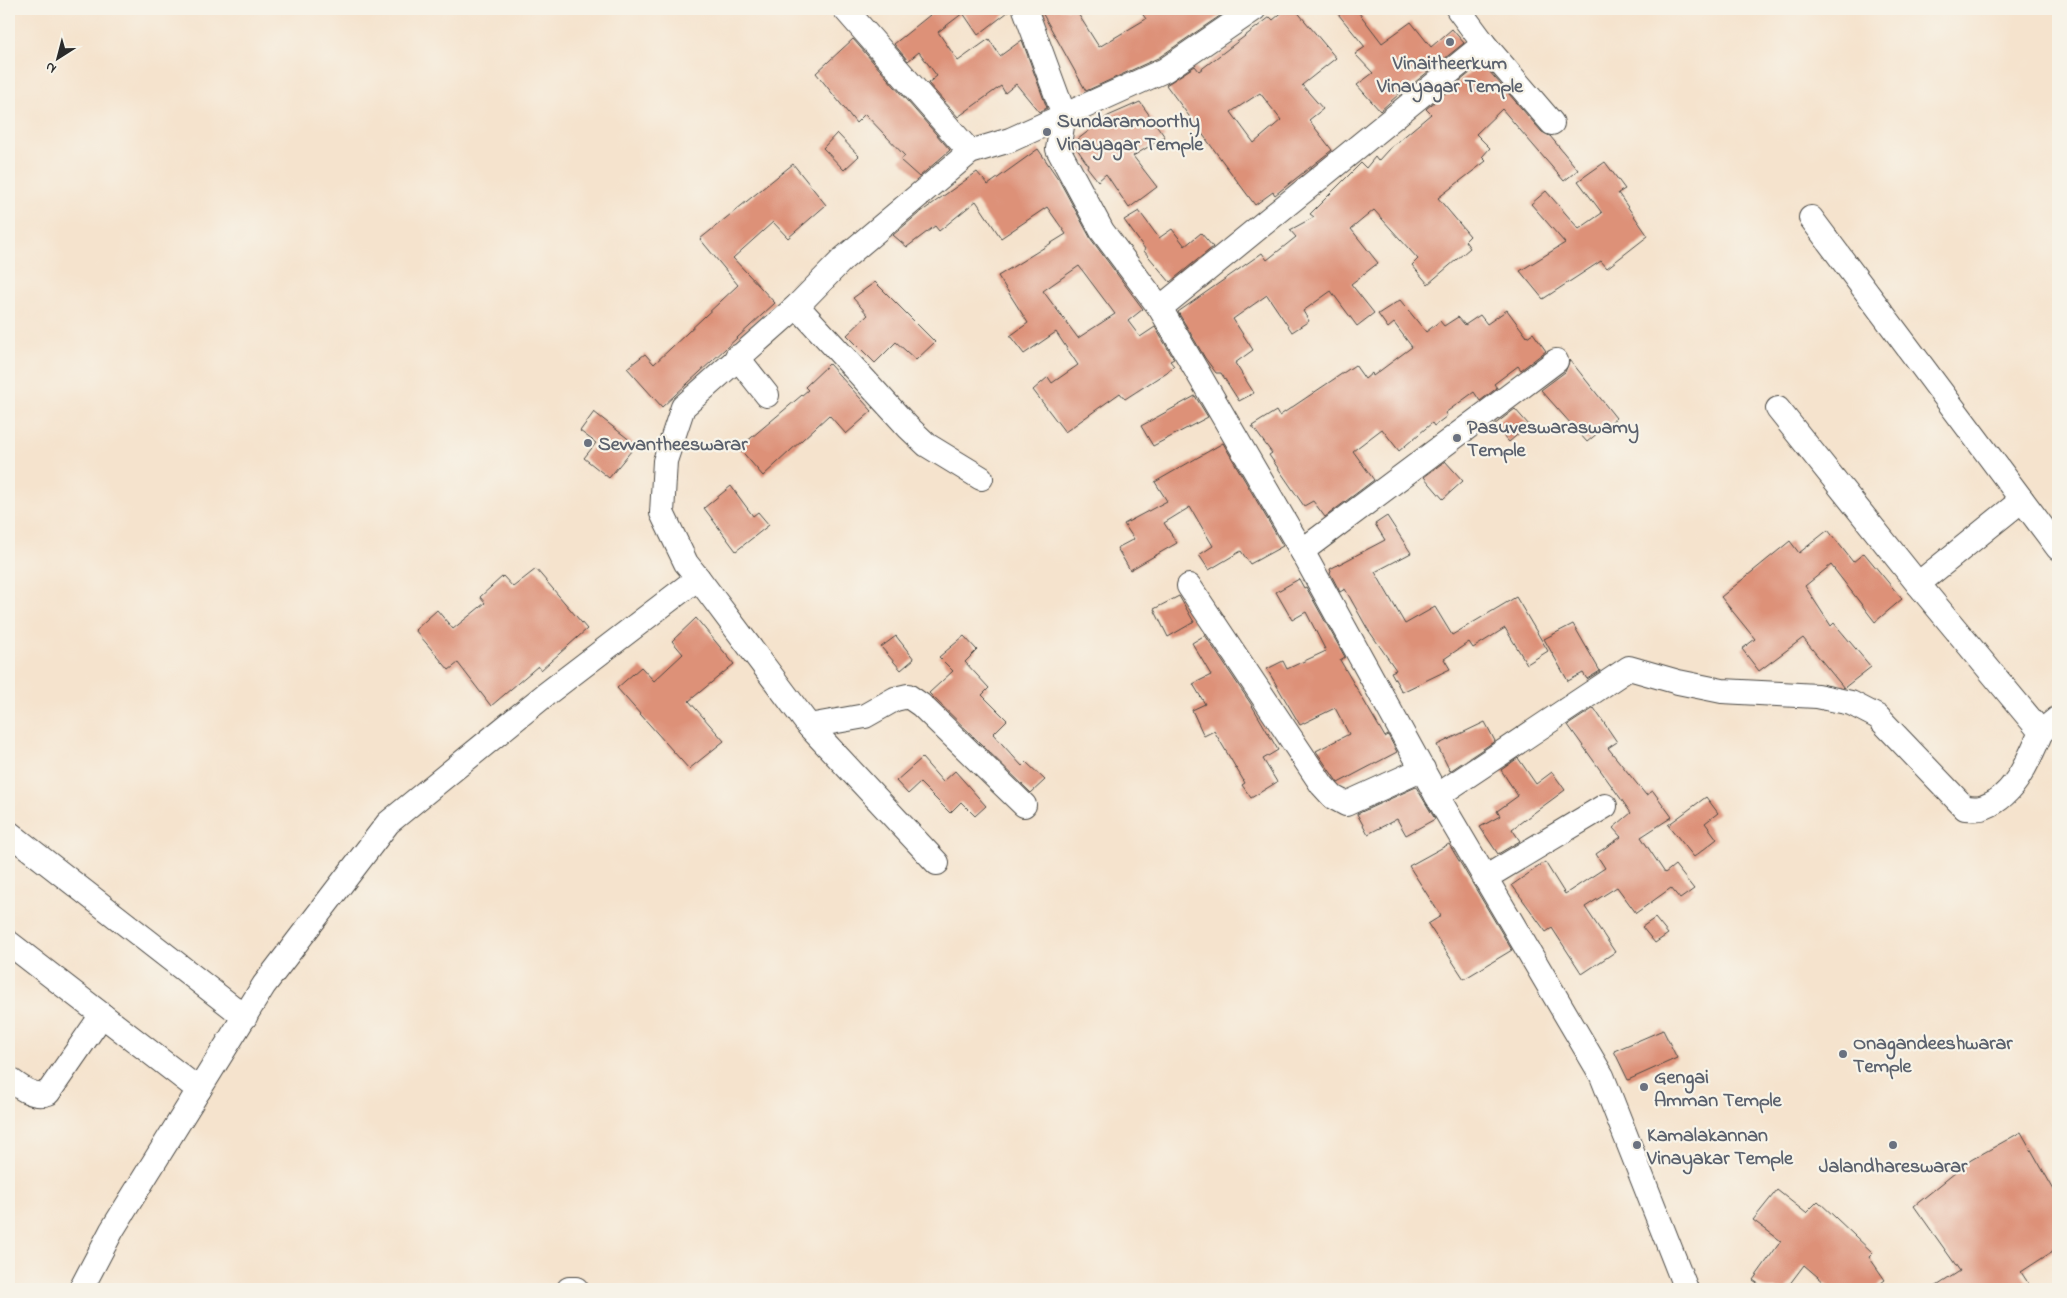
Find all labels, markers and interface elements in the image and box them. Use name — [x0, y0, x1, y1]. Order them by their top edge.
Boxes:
north arrow — [32, 32, 82, 82]
marker: Vinaitheerkum Vinayagar Temple — [1444, 36, 1456, 48]
place label: Vinaitheerkum Vinayagar Temple — [1376, 50, 1524, 103]
text: N — [41, 56, 61, 79]
place label: Sundaramoorthy Vinayagar Temple — [1056, 108, 1204, 161]
marker: Sundaramoorthy Vinayagar Temple — [1041, 126, 1053, 138]
place label: Pasuveswaraswamy Temple — [1467, 414, 1639, 466]
place label: Sevvantheeswarar — [598, 431, 748, 460]
marker: Pasuveswaraswamy Temple — [1451, 432, 1463, 444]
marker: Sevvantheeswarar — [582, 437, 594, 449]
place label: Onagandeeshwarar Temple — [1853, 1030, 2013, 1082]
marker: Onagandeeshwarar Temple — [1837, 1048, 1849, 1060]
place label: Gengai Amman Temple — [1654, 1064, 1783, 1116]
marker: Gengai Amman Temple — [1638, 1081, 1650, 1093]
place label: Kamalakannan Vinayakar Temple — [1646, 1122, 1794, 1175]
marker: Kamalakannan Vinayakar Temple — [1631, 1139, 1643, 1151]
marker: Jalandhareswarar — [1887, 1139, 1899, 1151]
place label: Jalandhareswarar — [1819, 1153, 1968, 1182]

